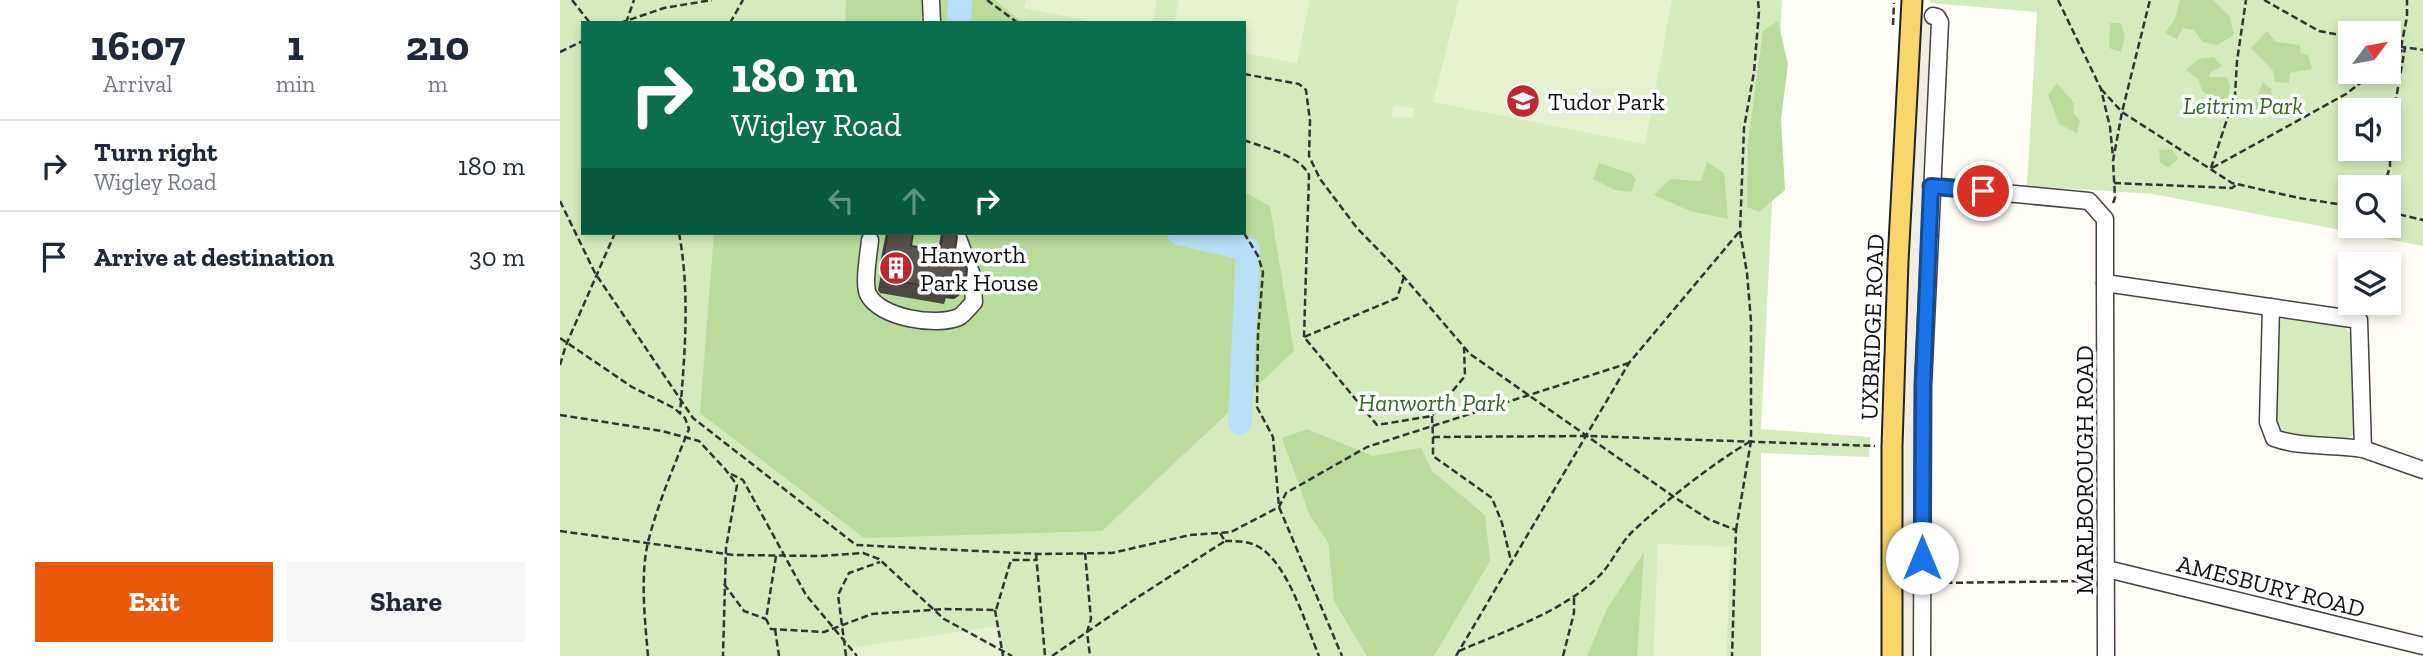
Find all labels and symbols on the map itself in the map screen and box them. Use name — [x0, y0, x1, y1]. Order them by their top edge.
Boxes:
north arrow — [2338, 21, 2401, 84]
school or university icon: Tudor Park — [1504, 82, 1542, 120]
place label: Tudor Park — [1548, 87, 1665, 116]
park label: Leitrim Park — [2183, 91, 2303, 120]
pin — [1953, 161, 2013, 221]
street label: UXBRIDGE ROAD — [1854, 233, 1890, 421]
place label: Hanworth Park House — [920, 240, 1038, 297]
building icon: Hanworth Park House — [877, 249, 915, 287]
street label: MARLBOROUGH ROAD — [2070, 345, 2099, 595]
park label: Hanworth Park — [1358, 388, 1506, 417]
position arrow — [1885, 521, 1959, 595]
street label: AMESBURY ROAD — [2174, 549, 2368, 623]

